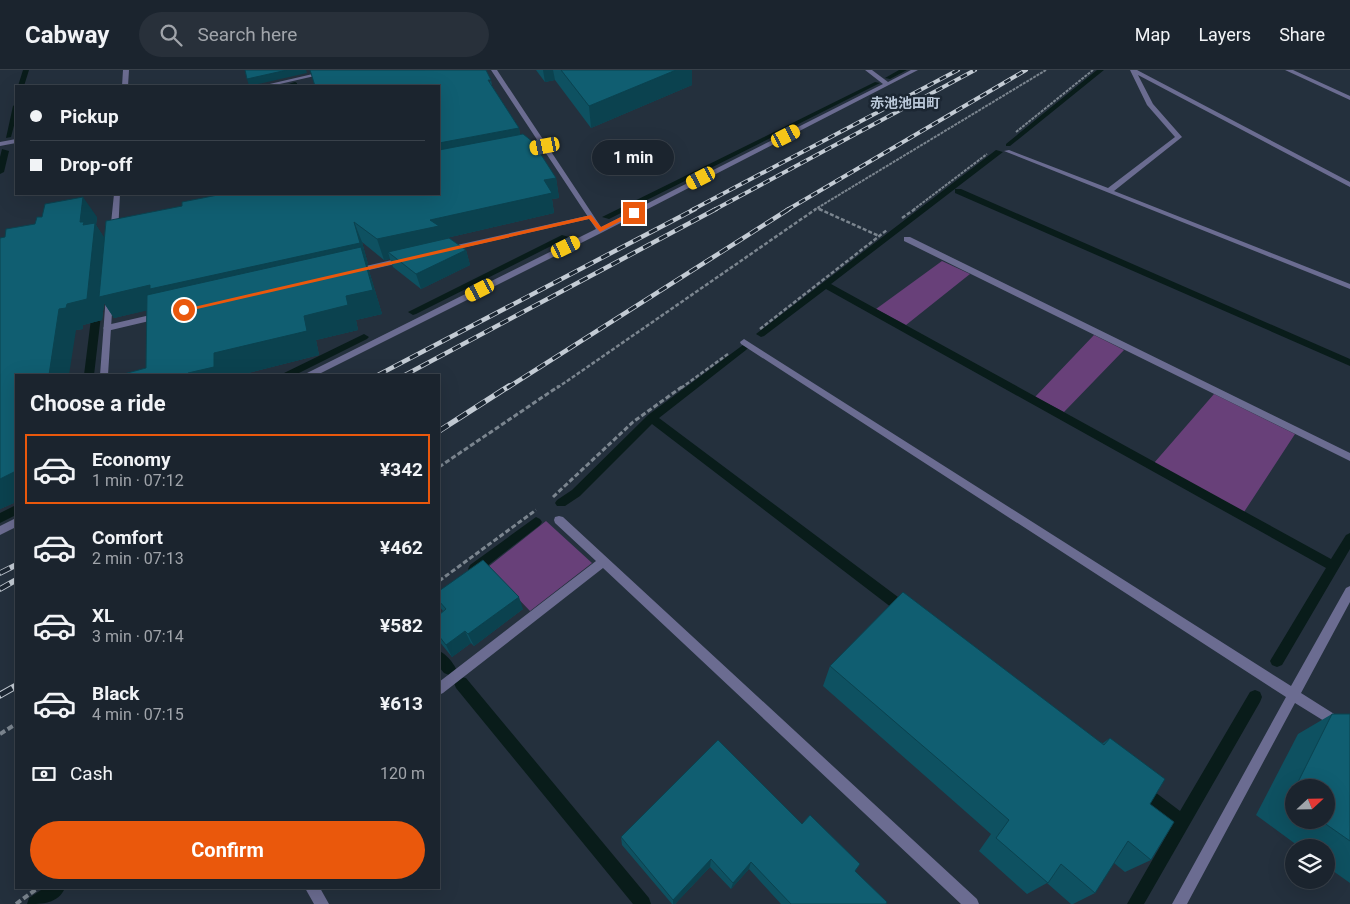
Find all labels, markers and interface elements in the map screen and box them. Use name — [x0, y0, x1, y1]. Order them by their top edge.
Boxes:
search box — [139, 12, 489, 57]
text: Cabway — [25, 21, 109, 49]
icon: search — [157, 21, 185, 49]
text: Search here — [197, 23, 297, 46]
text: Map — [1135, 24, 1170, 45]
text: Layers — [1198, 24, 1251, 45]
text: Share — [1279, 24, 1325, 45]
district label: 赤池池田町 — [870, 95, 940, 111]
text: Pickup — [60, 105, 119, 128]
car — [769, 123, 802, 149]
car — [528, 136, 561, 156]
callout: 1 min — [593, 140, 675, 176]
text: 1 min — [613, 148, 653, 167]
text: Drop-off — [60, 153, 132, 176]
car — [684, 165, 717, 191]
route end — [623, 202, 645, 224]
car — [549, 234, 582, 260]
car — [463, 277, 496, 303]
route start — [173, 299, 195, 321]
text: Choose a ride — [30, 391, 166, 416]
icon: car — [32, 447, 77, 492]
text: Economy — [92, 448, 171, 471]
text: ¥342 — [380, 458, 423, 481]
text: 1 min · 07:12 — [92, 471, 184, 490]
icon: car — [32, 525, 77, 570]
text: Comfort — [92, 526, 163, 549]
text: ¥462 — [380, 536, 423, 559]
text: 2 min · 07:13 — [92, 549, 184, 568]
icon: car — [32, 603, 77, 648]
text: XL — [92, 604, 114, 627]
text: ¥582 — [380, 614, 423, 637]
text: 3 min · 07:14 — [92, 627, 184, 646]
icon: car — [32, 681, 77, 726]
text: Black — [92, 682, 139, 705]
text: ¥613 — [380, 692, 423, 715]
text: 4 min · 07:15 — [92, 705, 184, 724]
icon: cash — [30, 760, 58, 788]
text: Cash — [70, 762, 113, 785]
text: 120 m — [380, 764, 425, 783]
north arrow — [1285, 779, 1335, 829]
map controls — [1285, 779, 1335, 889]
button: Confirm — [30, 821, 425, 879]
button: layers — [1285, 839, 1335, 889]

